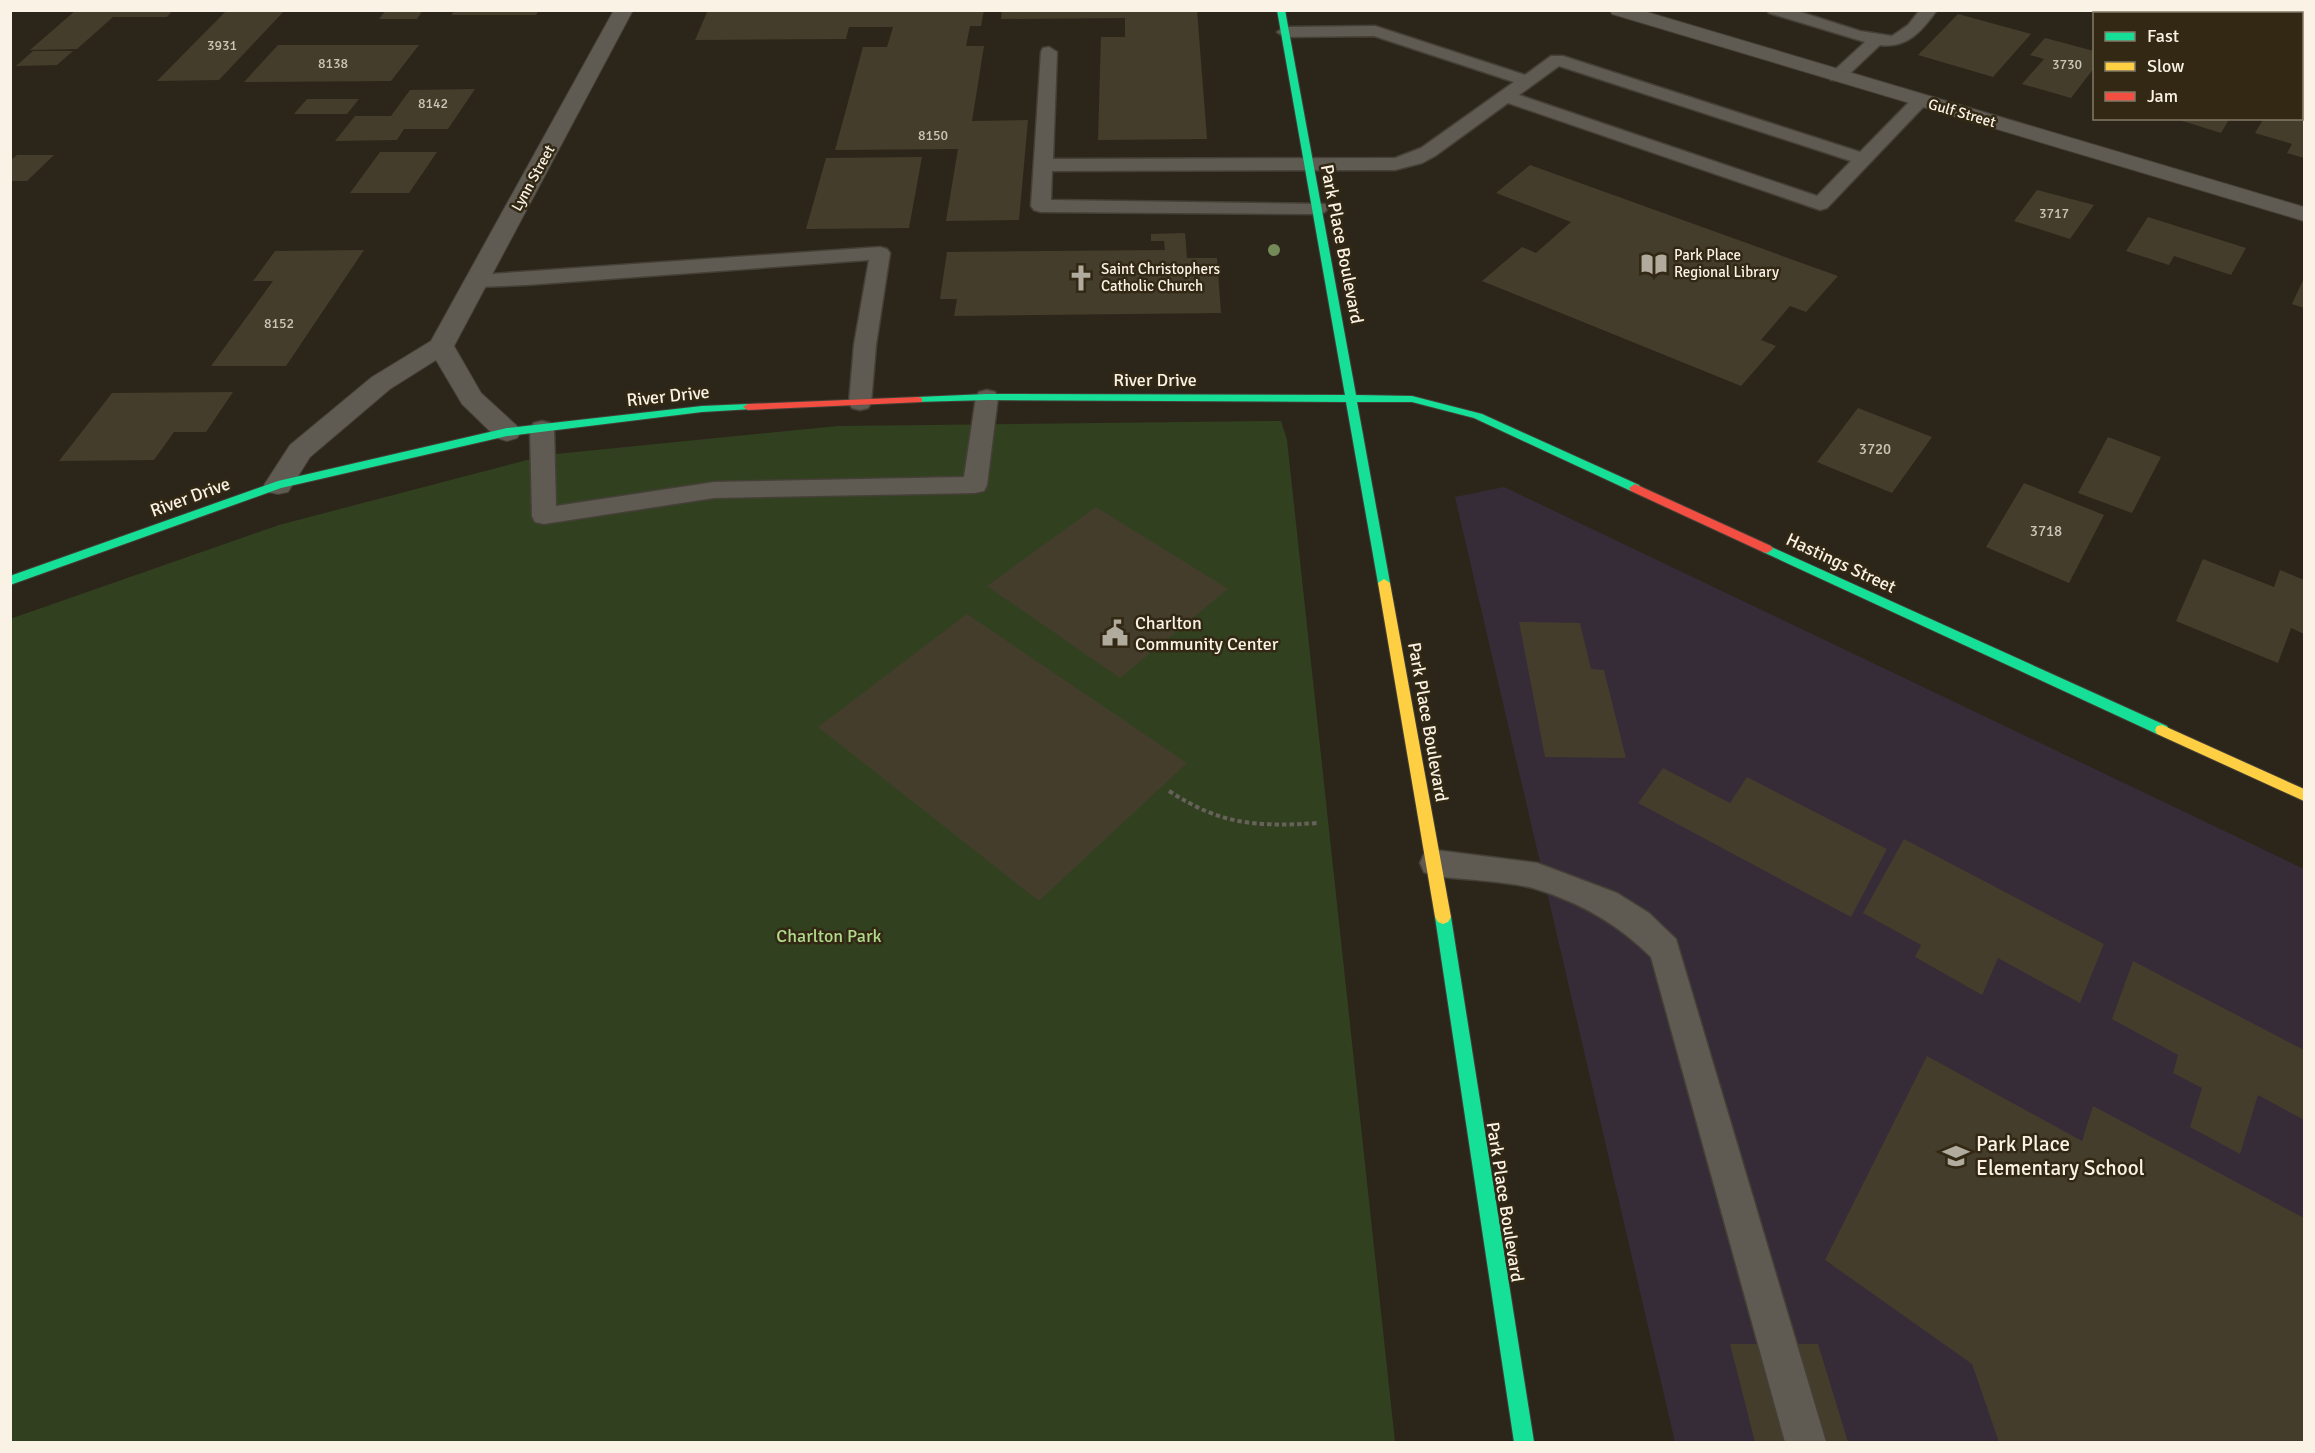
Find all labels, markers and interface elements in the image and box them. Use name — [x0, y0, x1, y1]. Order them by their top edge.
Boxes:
legend — [2093, 12, 2303, 120]
text: Fast — [2147, 25, 2179, 47]
house number: 3931 — [207, 37, 237, 54]
house number: 8138 — [318, 55, 348, 72]
text: Slow — [2147, 55, 2184, 77]
house number: 3730 — [2052, 56, 2082, 73]
text: Jam — [2147, 85, 2178, 107]
house number: 8142 — [418, 95, 448, 112]
street label: Gulf Street — [1926, 95, 1998, 131]
house number: 8150 — [918, 127, 948, 144]
street label: Lynn Street — [507, 142, 559, 214]
street label: Park Place Boulevard — [1316, 162, 1368, 326]
house number: 3717 — [2039, 205, 2069, 222]
place label: Park Place Regional Library — [1674, 246, 1779, 281]
library icon: Park Place Regional Library — [1639, 249, 1669, 279]
place label: Saint Christophers Catholic Church — [1101, 260, 1220, 295]
church icon: Saint Christophers Catholic Church — [1066, 263, 1096, 293]
house number: 8152 — [264, 315, 294, 332]
street label: River Drive — [1113, 369, 1197, 391]
street label: River Drive — [625, 381, 711, 411]
house number: 3720 — [1859, 440, 1891, 458]
street label: River Drive — [147, 472, 233, 522]
house number: 3718 — [2030, 522, 2062, 540]
street label: Hastings Street — [1783, 528, 1899, 598]
place label: Charlton Community Center — [1135, 612, 1279, 655]
public building icon: Charlton Community Center — [1100, 618, 1130, 648]
street label: Park Place Boulevard — [1403, 640, 1453, 804]
park label: Charlton Park — [776, 925, 882, 947]
street label: Park Place Boulevard — [1481, 1120, 1529, 1284]
place label: Park Place Elementary School — [1976, 1131, 2145, 1181]
school or university icon: Park Place Elementary School — [1941, 1141, 1971, 1171]

